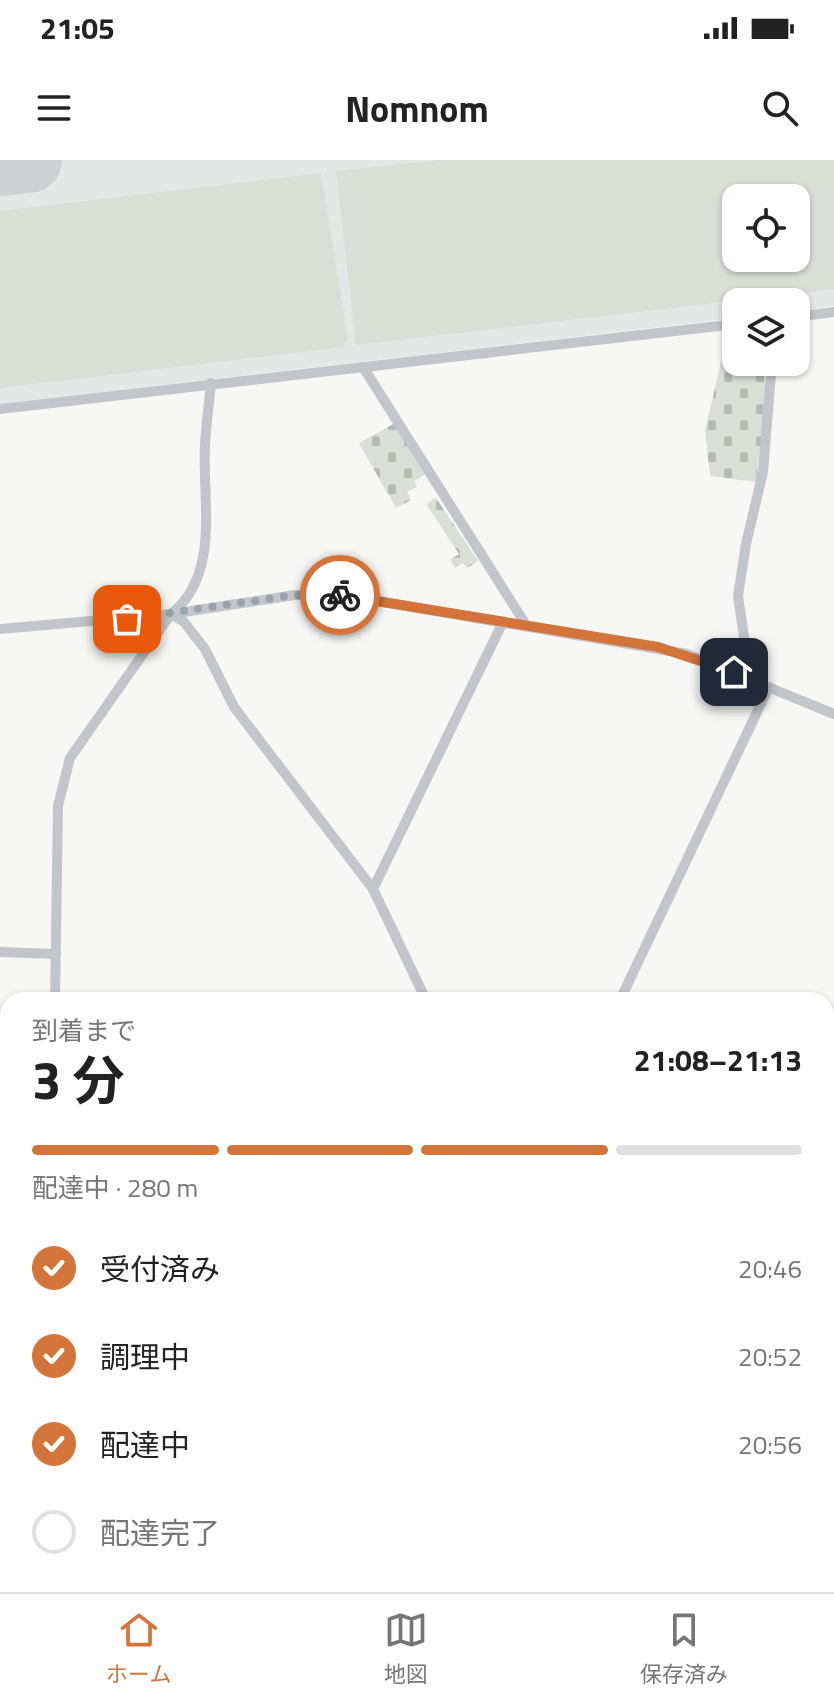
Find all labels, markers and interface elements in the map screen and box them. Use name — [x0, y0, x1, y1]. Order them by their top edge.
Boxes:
text: 21:05 — [40, 5, 115, 51]
text: Nomnom — [345, 81, 489, 136]
icon: menu — [32, 86, 76, 130]
icon: search — [758, 86, 802, 130]
map controls — [722, 184, 810, 376]
button: locate — [722, 184, 810, 272]
button: layers — [722, 288, 810, 376]
courier — [300, 555, 380, 635]
icon: bike — [318, 573, 362, 617]
pin — [93, 585, 161, 653]
icon: bag — [105, 597, 149, 641]
pin — [700, 638, 768, 706]
icon: home — [712, 650, 756, 694]
text: 到着まで — [32, 1011, 136, 1050]
text: 21:08–21:13 — [634, 1037, 802, 1083]
text: 3 分 — [32, 1040, 125, 1119]
text: 配達中 · 280 m — [32, 1168, 198, 1207]
icon: check — [32, 1246, 76, 1290]
text: 受付済み — [100, 1246, 220, 1292]
text: 20:46 — [738, 1249, 802, 1288]
icon: check — [32, 1334, 76, 1378]
text: 調理中 — [100, 1334, 190, 1380]
text: 20:52 — [738, 1337, 802, 1376]
icon: check — [32, 1422, 76, 1466]
text: 配達中 — [100, 1422, 190, 1468]
text: 20:56 — [738, 1425, 802, 1464]
text: 配達完了 — [100, 1510, 220, 1556]
tab: ホーム — [106, 1608, 171, 1691]
tab: 地図 — [384, 1608, 428, 1691]
tab: 保存済み — [640, 1608, 728, 1691]

